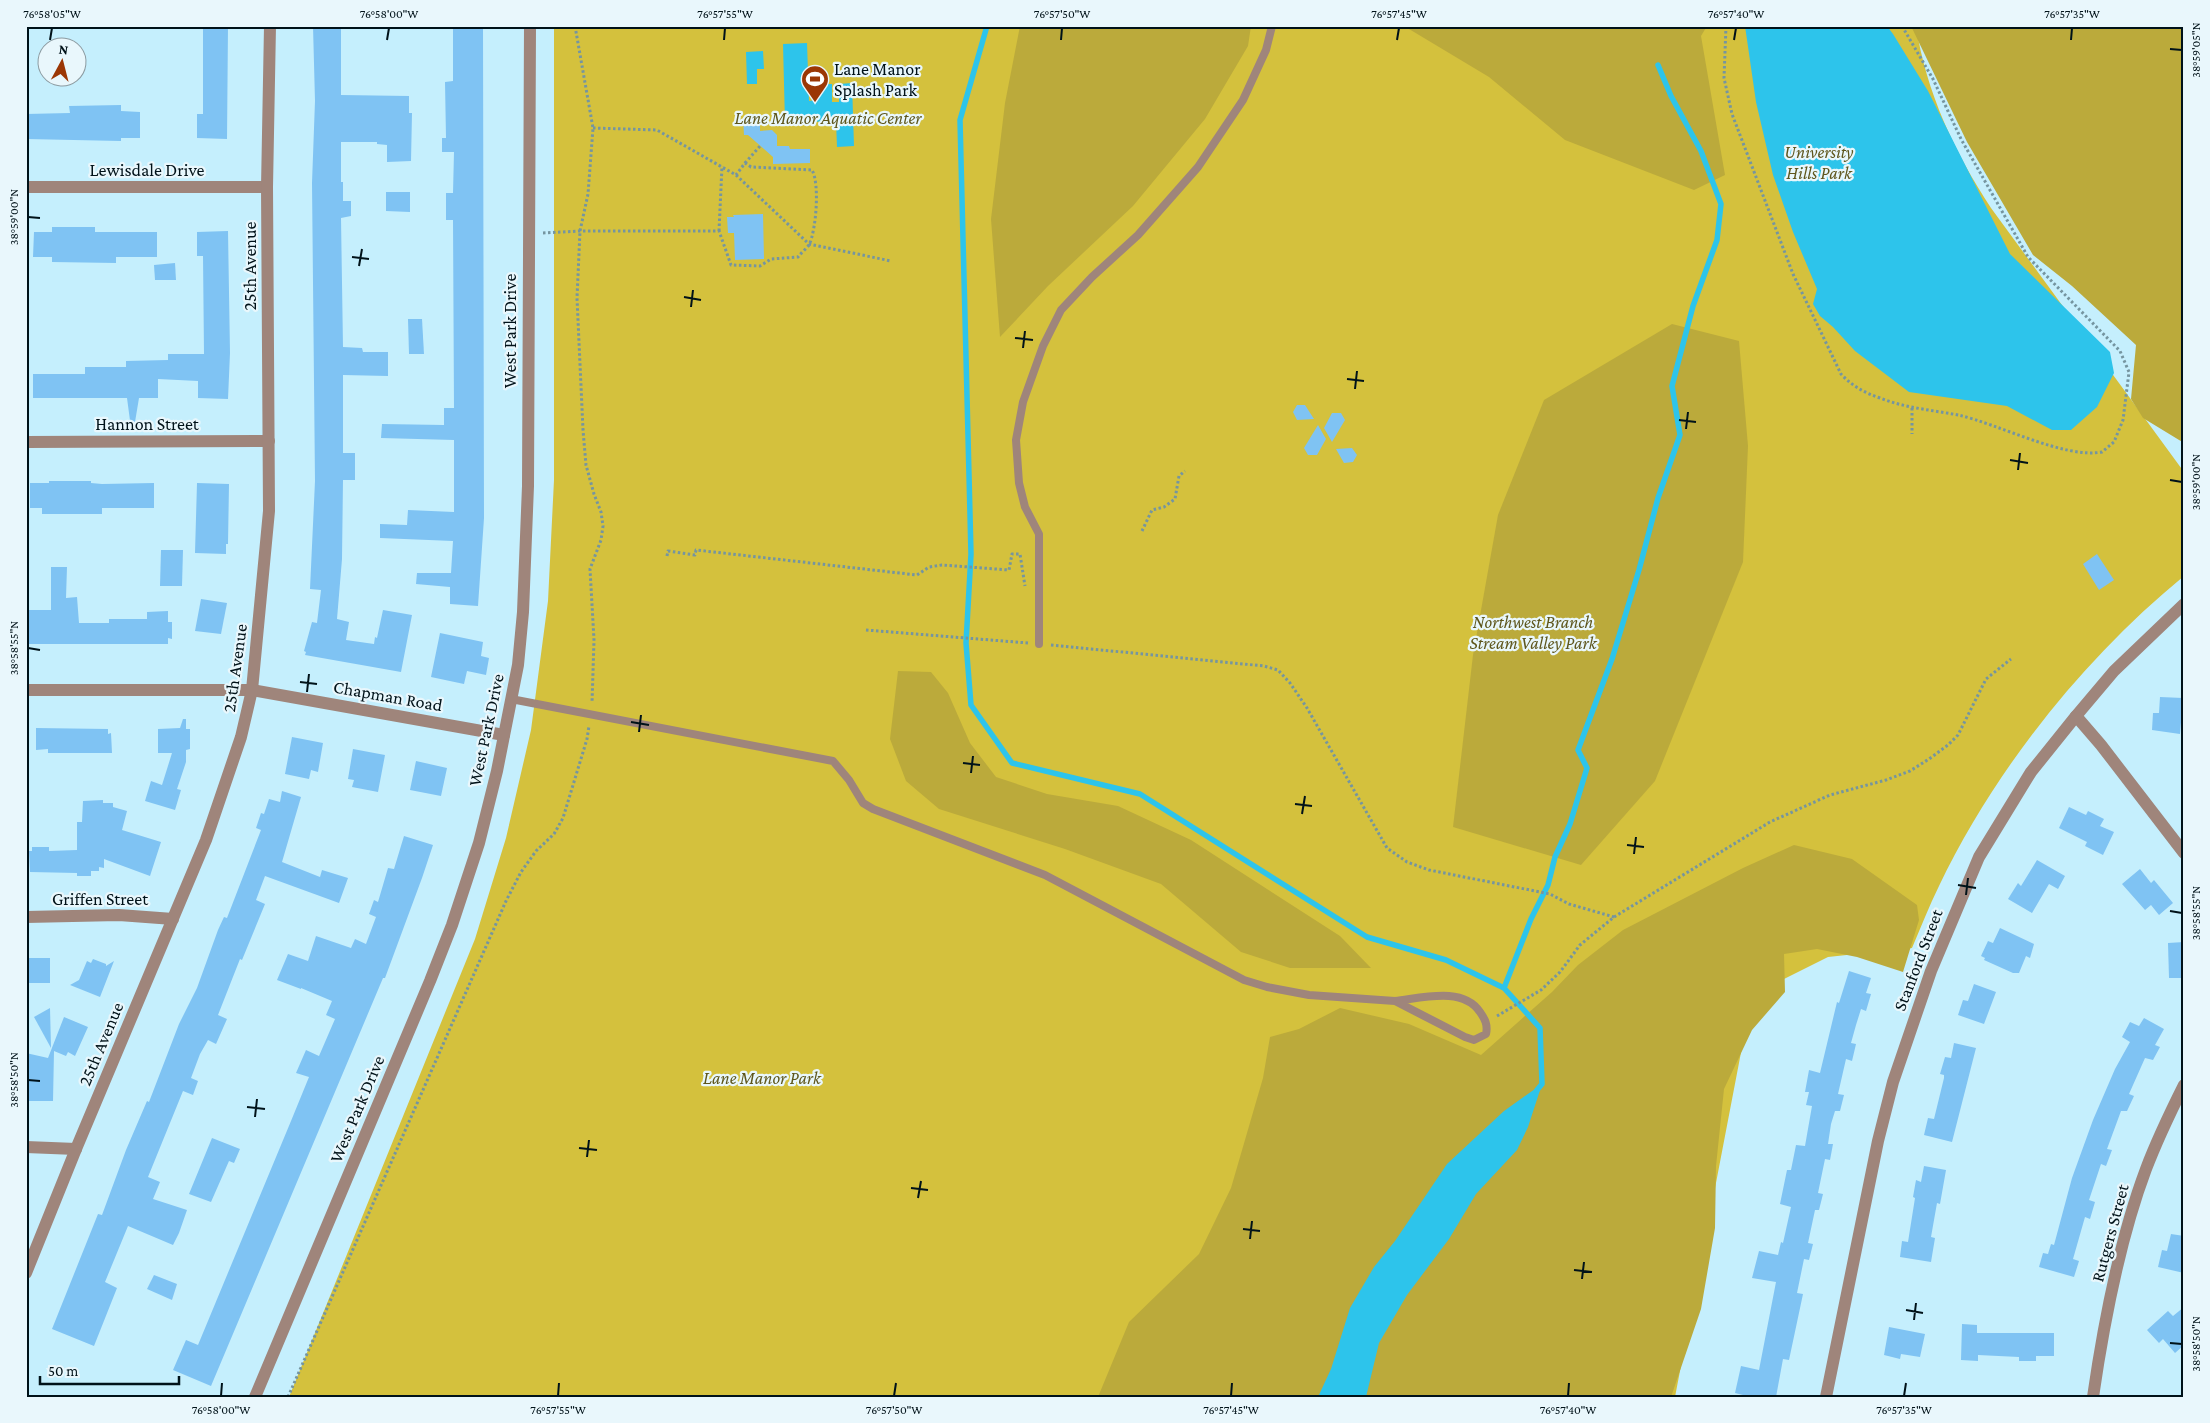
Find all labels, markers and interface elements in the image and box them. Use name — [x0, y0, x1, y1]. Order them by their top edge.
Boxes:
text: 76°58'05"W — [23, 7, 81, 21]
text: 76°58'00"W — [360, 7, 418, 21]
text: 76°57'55"W — [697, 7, 753, 21]
text: 76°57'50"W — [1034, 7, 1090, 21]
text: 76°57'45"W — [1371, 7, 1427, 21]
text: 76°57'40"W — [1708, 7, 1764, 21]
text: 76°57'35"W — [2044, 7, 2100, 21]
text: 38°59'05"N — [2189, 22, 2203, 78]
north arrow — [38, 38, 88, 88]
text: N — [58, 41, 70, 58]
place label: Lane Manor Splash Park — [834, 59, 921, 100]
sports icon: Lane Manor Splash Park — [800, 64, 830, 103]
park label: Lane Manor Aquatic Center — [734, 108, 922, 128]
park label: University Hills Park — [1784, 142, 1854, 183]
street label: Lewisdale Drive — [90, 160, 205, 180]
text: 38°59'00"N — [7, 189, 21, 245]
street label: 25th Avenue — [240, 221, 260, 311]
street label: West Park Drive — [500, 274, 520, 388]
street label: Hannon Street — [95, 414, 200, 434]
text: 38°59'00"N — [2189, 454, 2203, 510]
park label: Northwest Branch Stream Valley Park — [1469, 612, 1598, 653]
text: 38°58'55"N — [7, 621, 21, 675]
street label: 25th Avenue — [219, 622, 251, 713]
street label: West Park Drive — [464, 672, 508, 788]
street label: Chapman Road — [332, 677, 445, 716]
text: 38°58'55"N — [2189, 886, 2203, 940]
street label: Griffen Street — [52, 889, 149, 909]
street label: Stanford Street — [1889, 905, 1947, 1014]
street label: 25th Avenue — [74, 999, 128, 1089]
text: 38°58'50"N — [7, 1052, 21, 1108]
street label: West Park Drive — [325, 1052, 389, 1166]
park label: Lane Manor Park — [703, 1068, 822, 1088]
street label: Rutgers Street — [2087, 1181, 2133, 1284]
text: 38°58'50"N — [2189, 1316, 2203, 1372]
scale bar — [40, 1353, 179, 1385]
text: 50 m — [48, 1363, 78, 1379]
text: 76°58'00"W — [192, 1403, 250, 1417]
text: 76°57'55"W — [530, 1403, 586, 1417]
text: 76°57'50"W — [866, 1403, 922, 1417]
text: 76°57'45"W — [1203, 1403, 1259, 1417]
text: 76°57'40"W — [1540, 1403, 1596, 1417]
text: 76°57'35"W — [1876, 1403, 1932, 1417]

